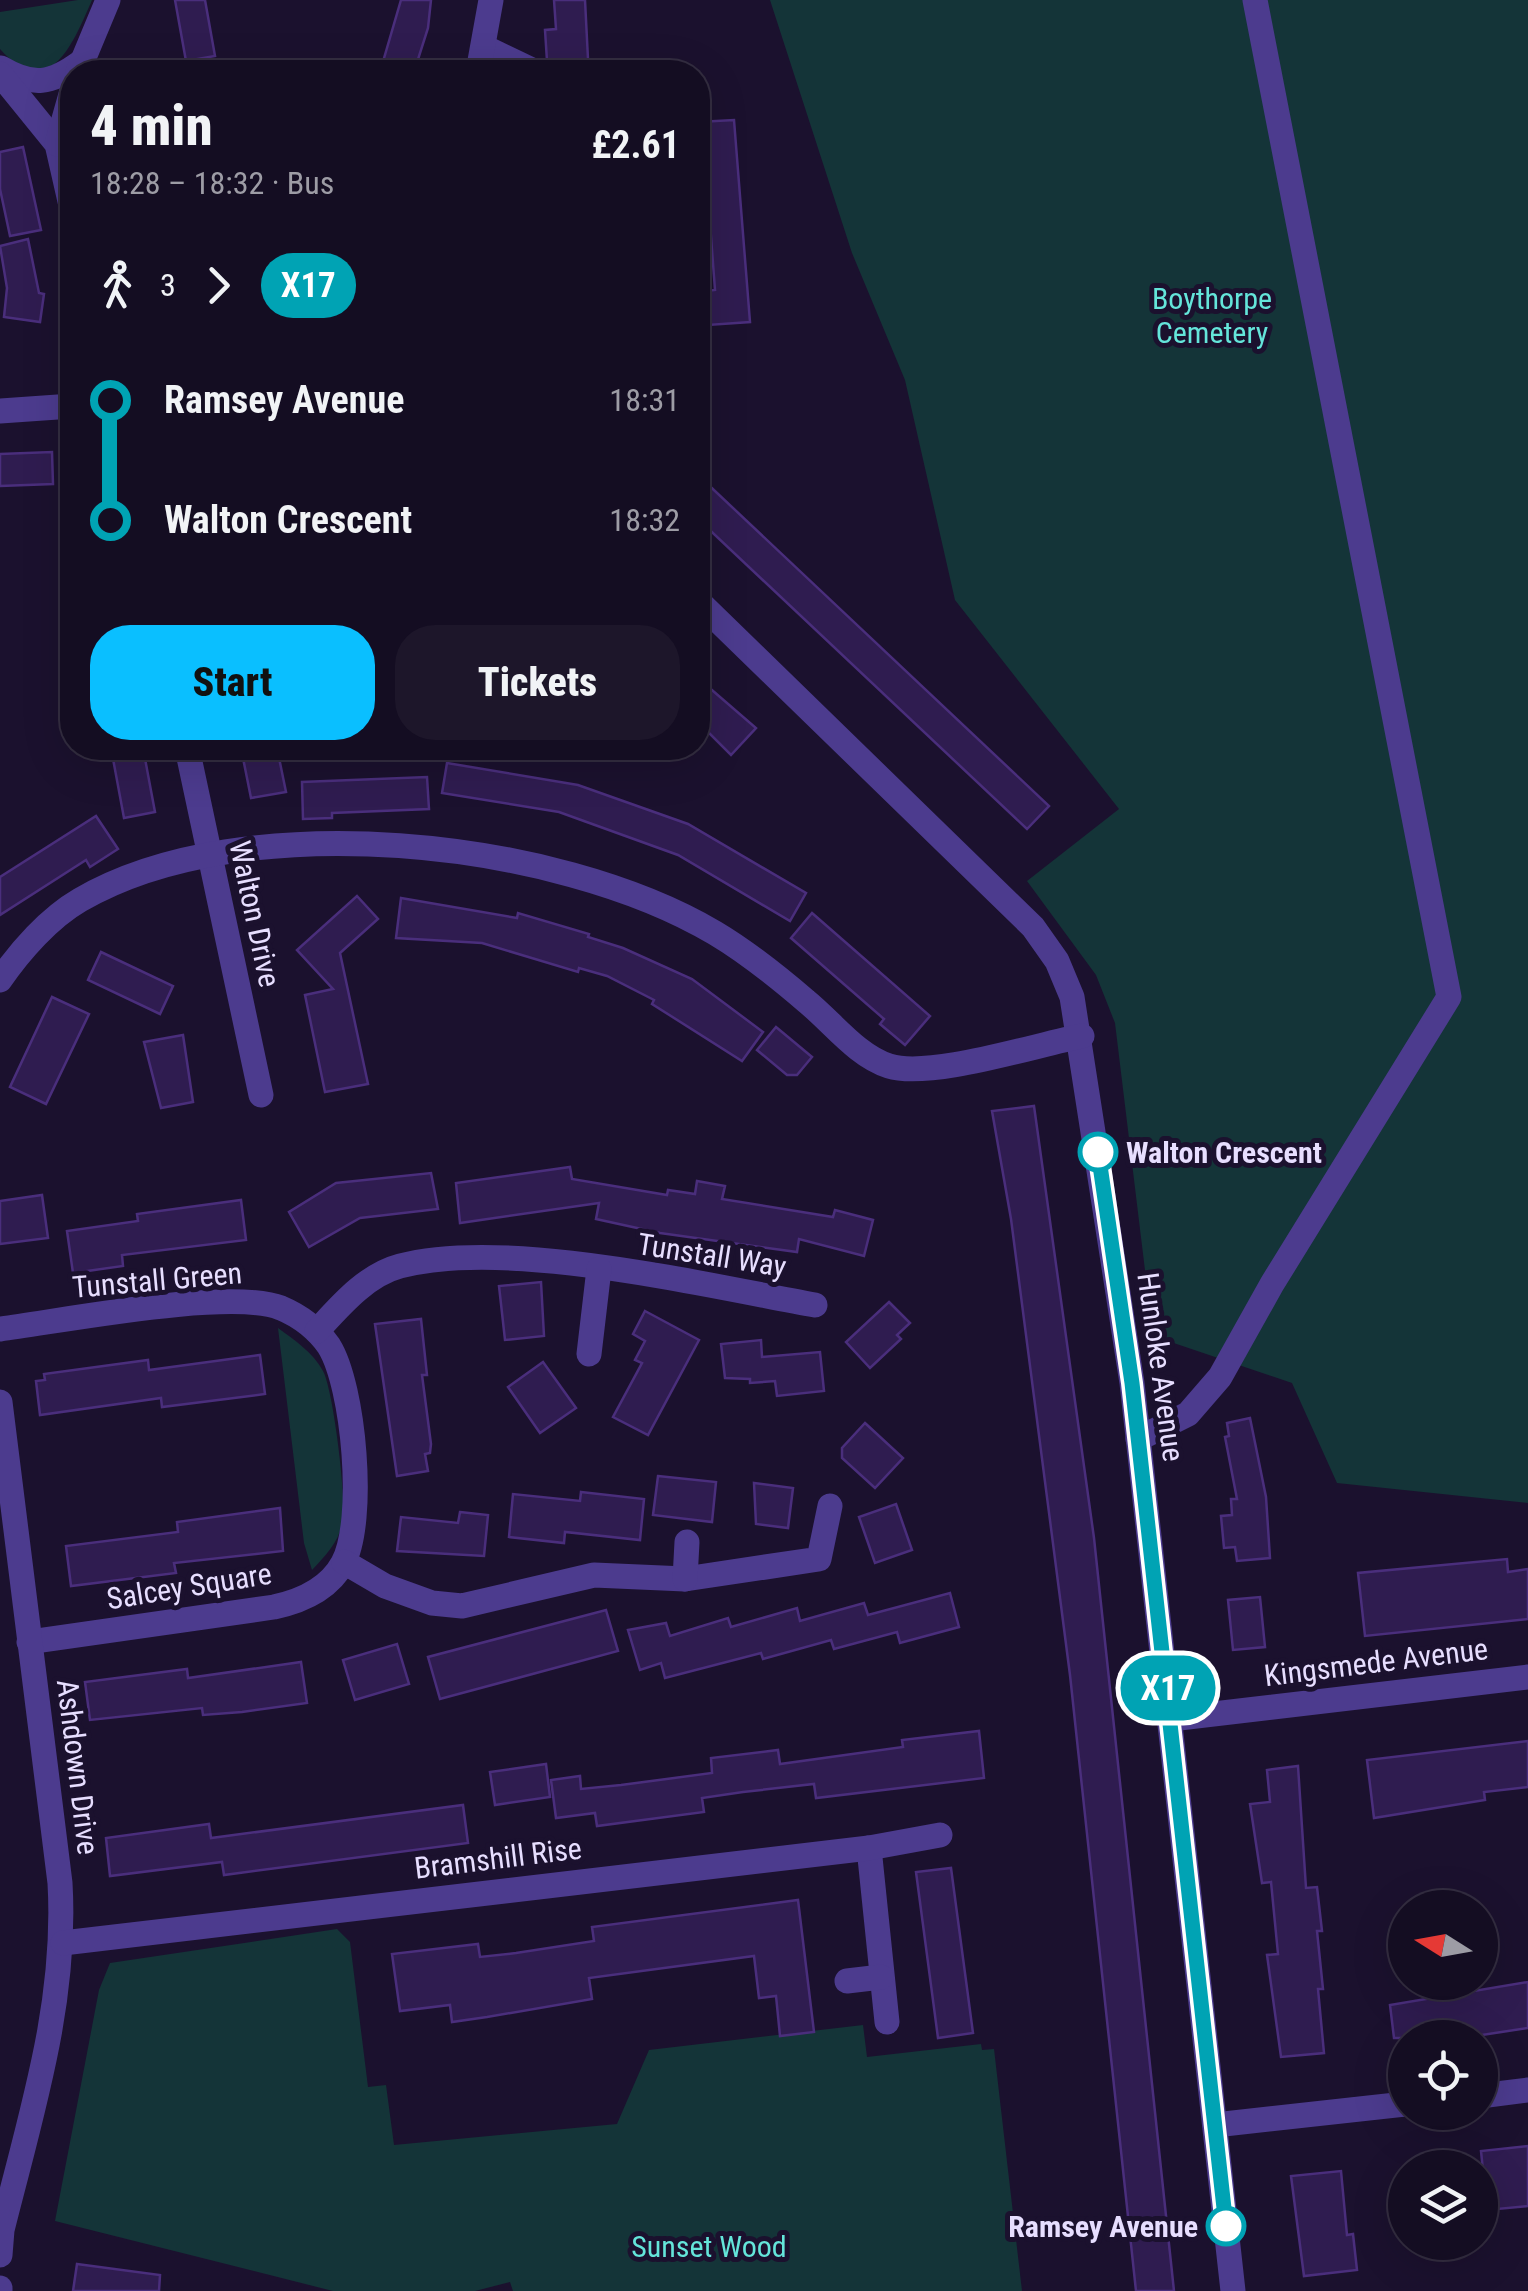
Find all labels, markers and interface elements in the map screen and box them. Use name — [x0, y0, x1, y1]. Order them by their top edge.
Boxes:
text: 4 min — [90, 94, 213, 158]
text: £2.61 — [591, 123, 680, 167]
text: 18:28 – 18:32 · Bus — [90, 164, 334, 202]
icon: walk — [90, 258, 145, 313]
icon: forward — [191, 258, 246, 313]
text: X17 — [281, 265, 336, 306]
text: 3 — [160, 266, 176, 304]
park label: Boythorpe Cemetery — [1152, 281, 1272, 350]
text: Ramsey Avenue — [164, 378, 404, 422]
text: 18:31 — [609, 381, 680, 419]
text: Walton Crescent — [164, 498, 412, 542]
text: 18:32 — [609, 501, 680, 539]
button: Start — [90, 625, 375, 740]
button: Tickets — [395, 625, 680, 740]
street label: Walton Drive — [222, 838, 288, 990]
marker: Walton Crescent — [1079, 1133, 1117, 1171]
place label: Walton Crescent — [1126, 1135, 1322, 1170]
street label: Tunstall Way — [635, 1226, 789, 1284]
street label: Tunstall Green — [71, 1255, 243, 1305]
street label: Hunloke Avenue — [1130, 1270, 1192, 1464]
street label: Salcey Square — [104, 1556, 274, 1616]
street label: Kingsmede Avenue — [1262, 1631, 1490, 1693]
line badge: X17 — [1110, 1656, 1226, 1720]
text: X17 — [1141, 1668, 1195, 1709]
street label: Ashdown Drive — [50, 1677, 106, 1857]
street label: Bramshill Rise — [412, 1830, 584, 1886]
north arrow — [1388, 1890, 1498, 2000]
map controls — [1388, 1890, 1498, 2260]
button: locate — [1388, 2020, 1498, 2130]
button: layers — [1388, 2150, 1498, 2260]
marker: Ramsey Avenue — [1207, 2207, 1245, 2245]
place label: Ramsey Avenue — [1008, 2209, 1198, 2244]
park label: Sunset Wood — [631, 2229, 787, 2264]

